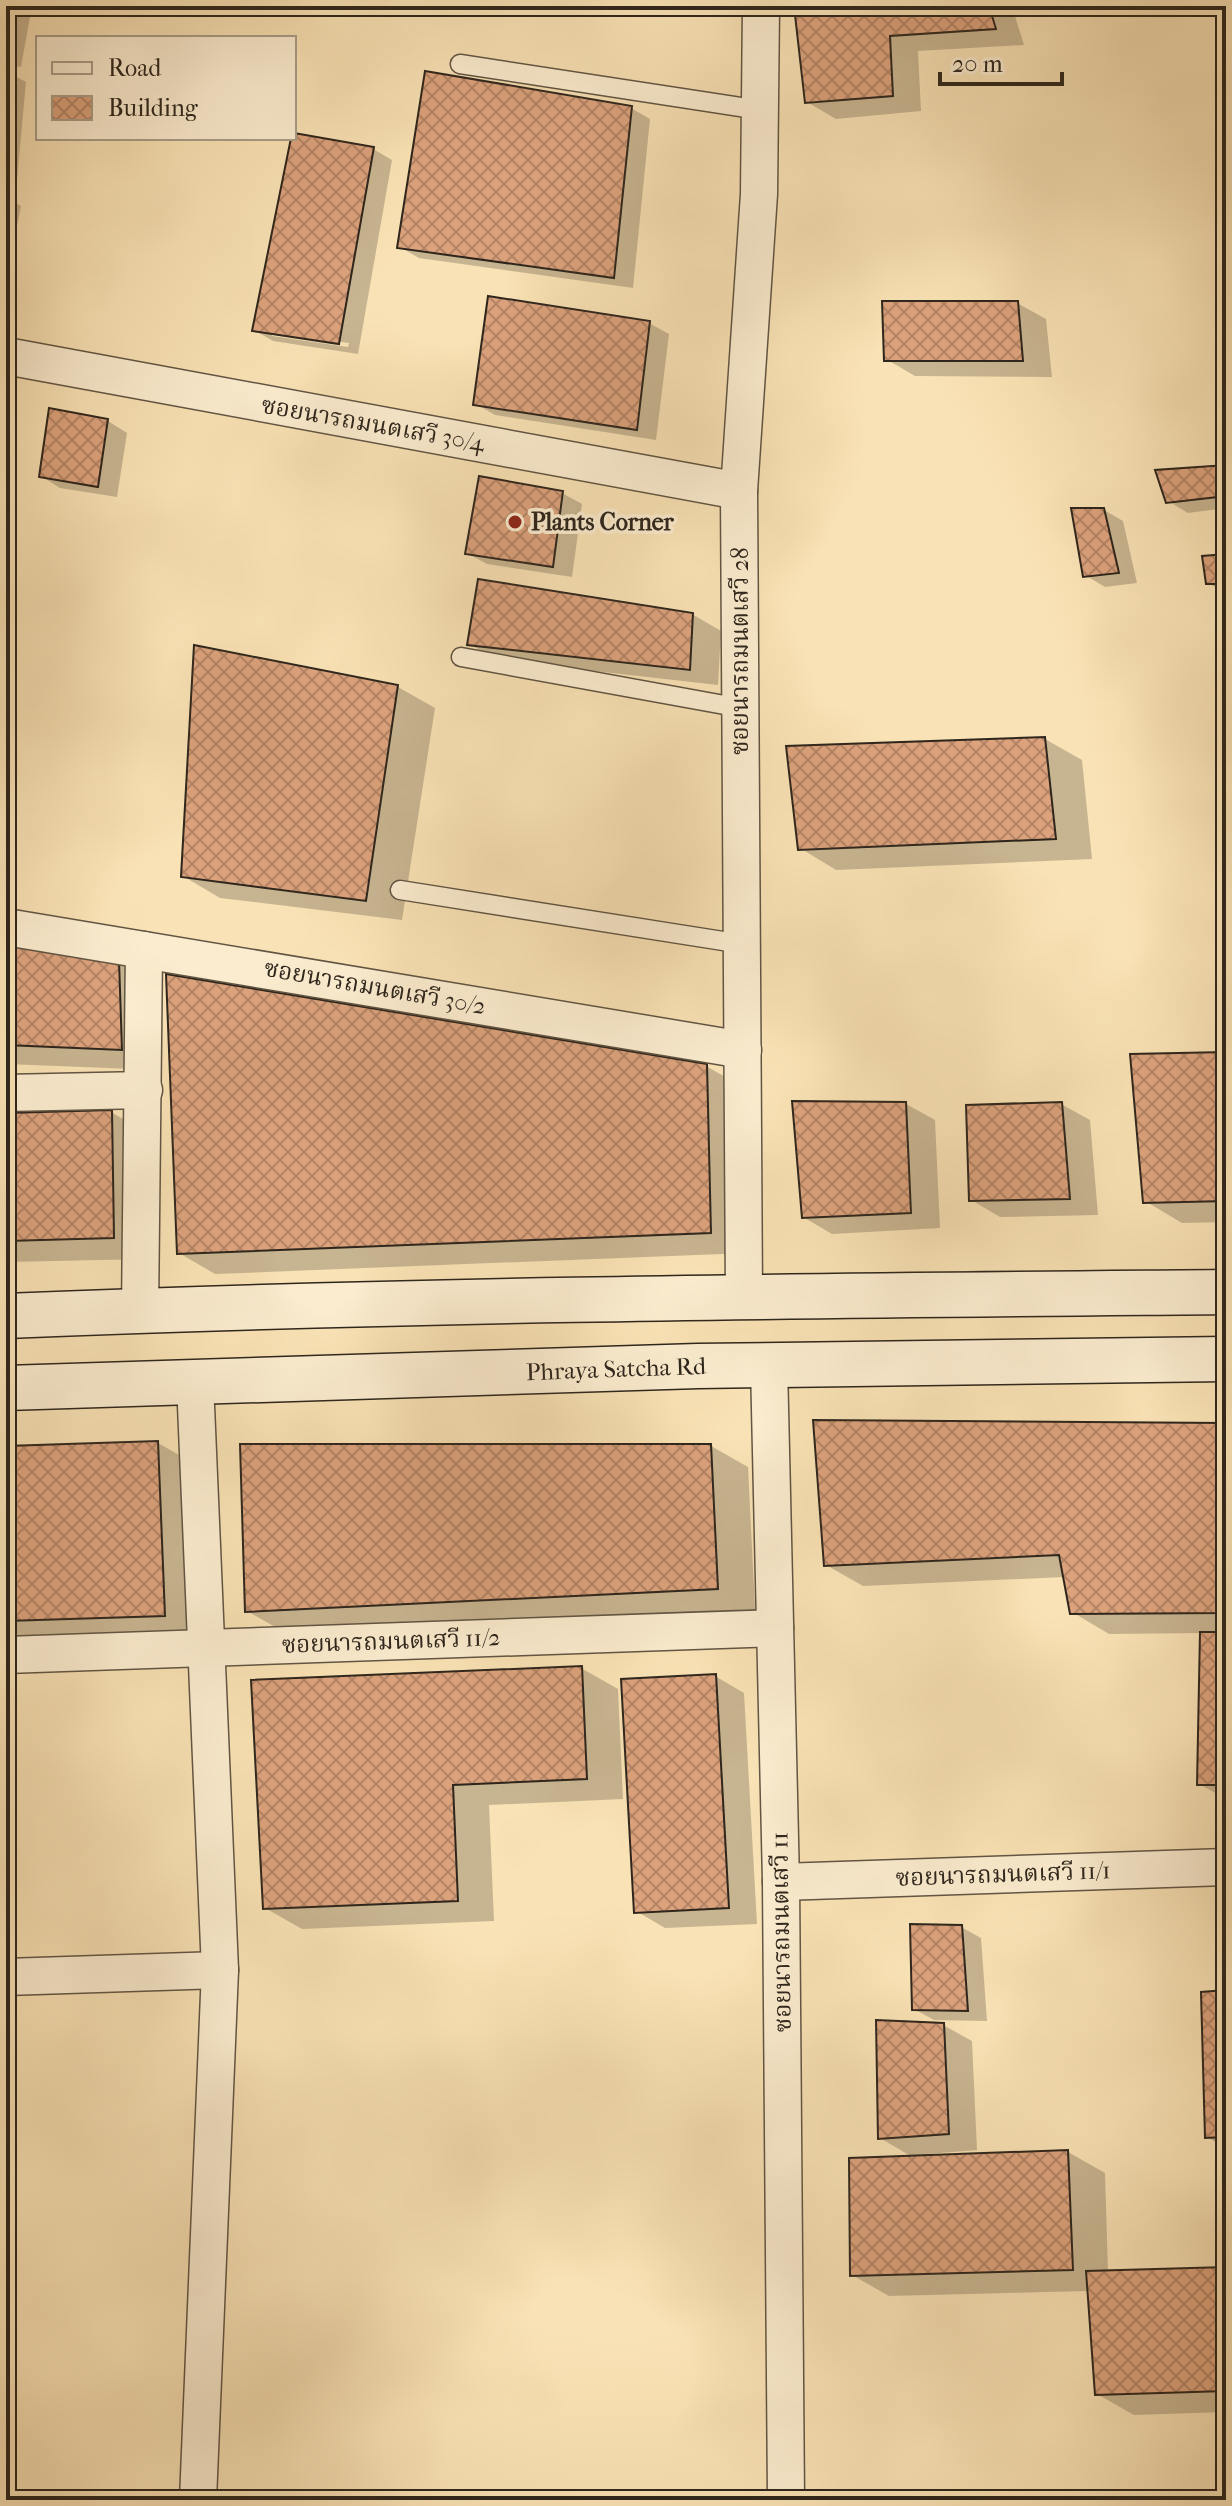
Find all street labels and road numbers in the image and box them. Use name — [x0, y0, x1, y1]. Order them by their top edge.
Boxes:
street label: ซอยนารถมนตเสวี 30/4 — [259, 391, 487, 458]
street label: ซอยนารถมนตเสวี 28 — [726, 547, 754, 755]
street label: ซอยนารถมนตเสวี 30/2 — [262, 954, 488, 1020]
street label: Phraya Satcha Rd — [525, 1352, 707, 1386]
street label: ซอยนารถมนตเสวี 11/2 — [281, 1623, 501, 1659]
street label: ซอยนารถมนตเสวี 11 — [765, 1831, 797, 2033]
street label: ซอยนารถมนตเสวี 11/1 — [895, 1856, 1111, 1892]

